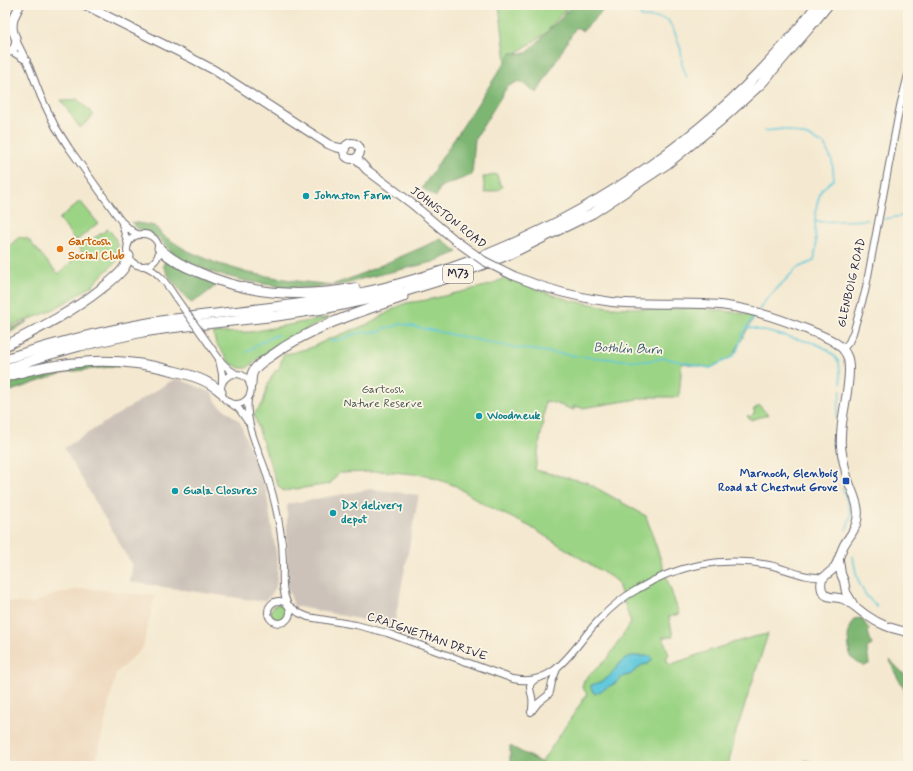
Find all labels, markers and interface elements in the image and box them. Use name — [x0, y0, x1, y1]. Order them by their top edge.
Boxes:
street label: JOHNSTON ROAD — [407, 183, 490, 253]
place label: Johnston Farm — [314, 188, 392, 204]
marker: Johnston Farm — [301, 191, 311, 201]
place label: Gartcosh Social Club — [68, 234, 125, 264]
street label: GLENBOIG ROAD — [834, 237, 870, 329]
marker: Gartcosh Social Club — [55, 244, 65, 254]
road number: M73 — [443, 265, 473, 283]
water label: Bothlin Burn — [593, 339, 663, 359]
park label: Gartcosh Nature Reserve — [344, 382, 422, 412]
place label: Woodneuk — [486, 408, 540, 424]
marker: Woodneuk — [474, 411, 484, 421]
place label: Marnoch, Glenboig Road at Chestnut Grove — [718, 466, 838, 496]
marker: Marnoch, Glenboig Road at Chestnut Grove — [841, 476, 851, 486]
place label: Guala Closures — [183, 483, 258, 499]
marker: Guala Closures — [170, 486, 180, 496]
place label: DX delivery depot — [341, 498, 403, 528]
marker: DX delivery depot — [328, 508, 338, 518]
street label: CRAIGNETHAN DRIVE — [365, 609, 490, 665]

